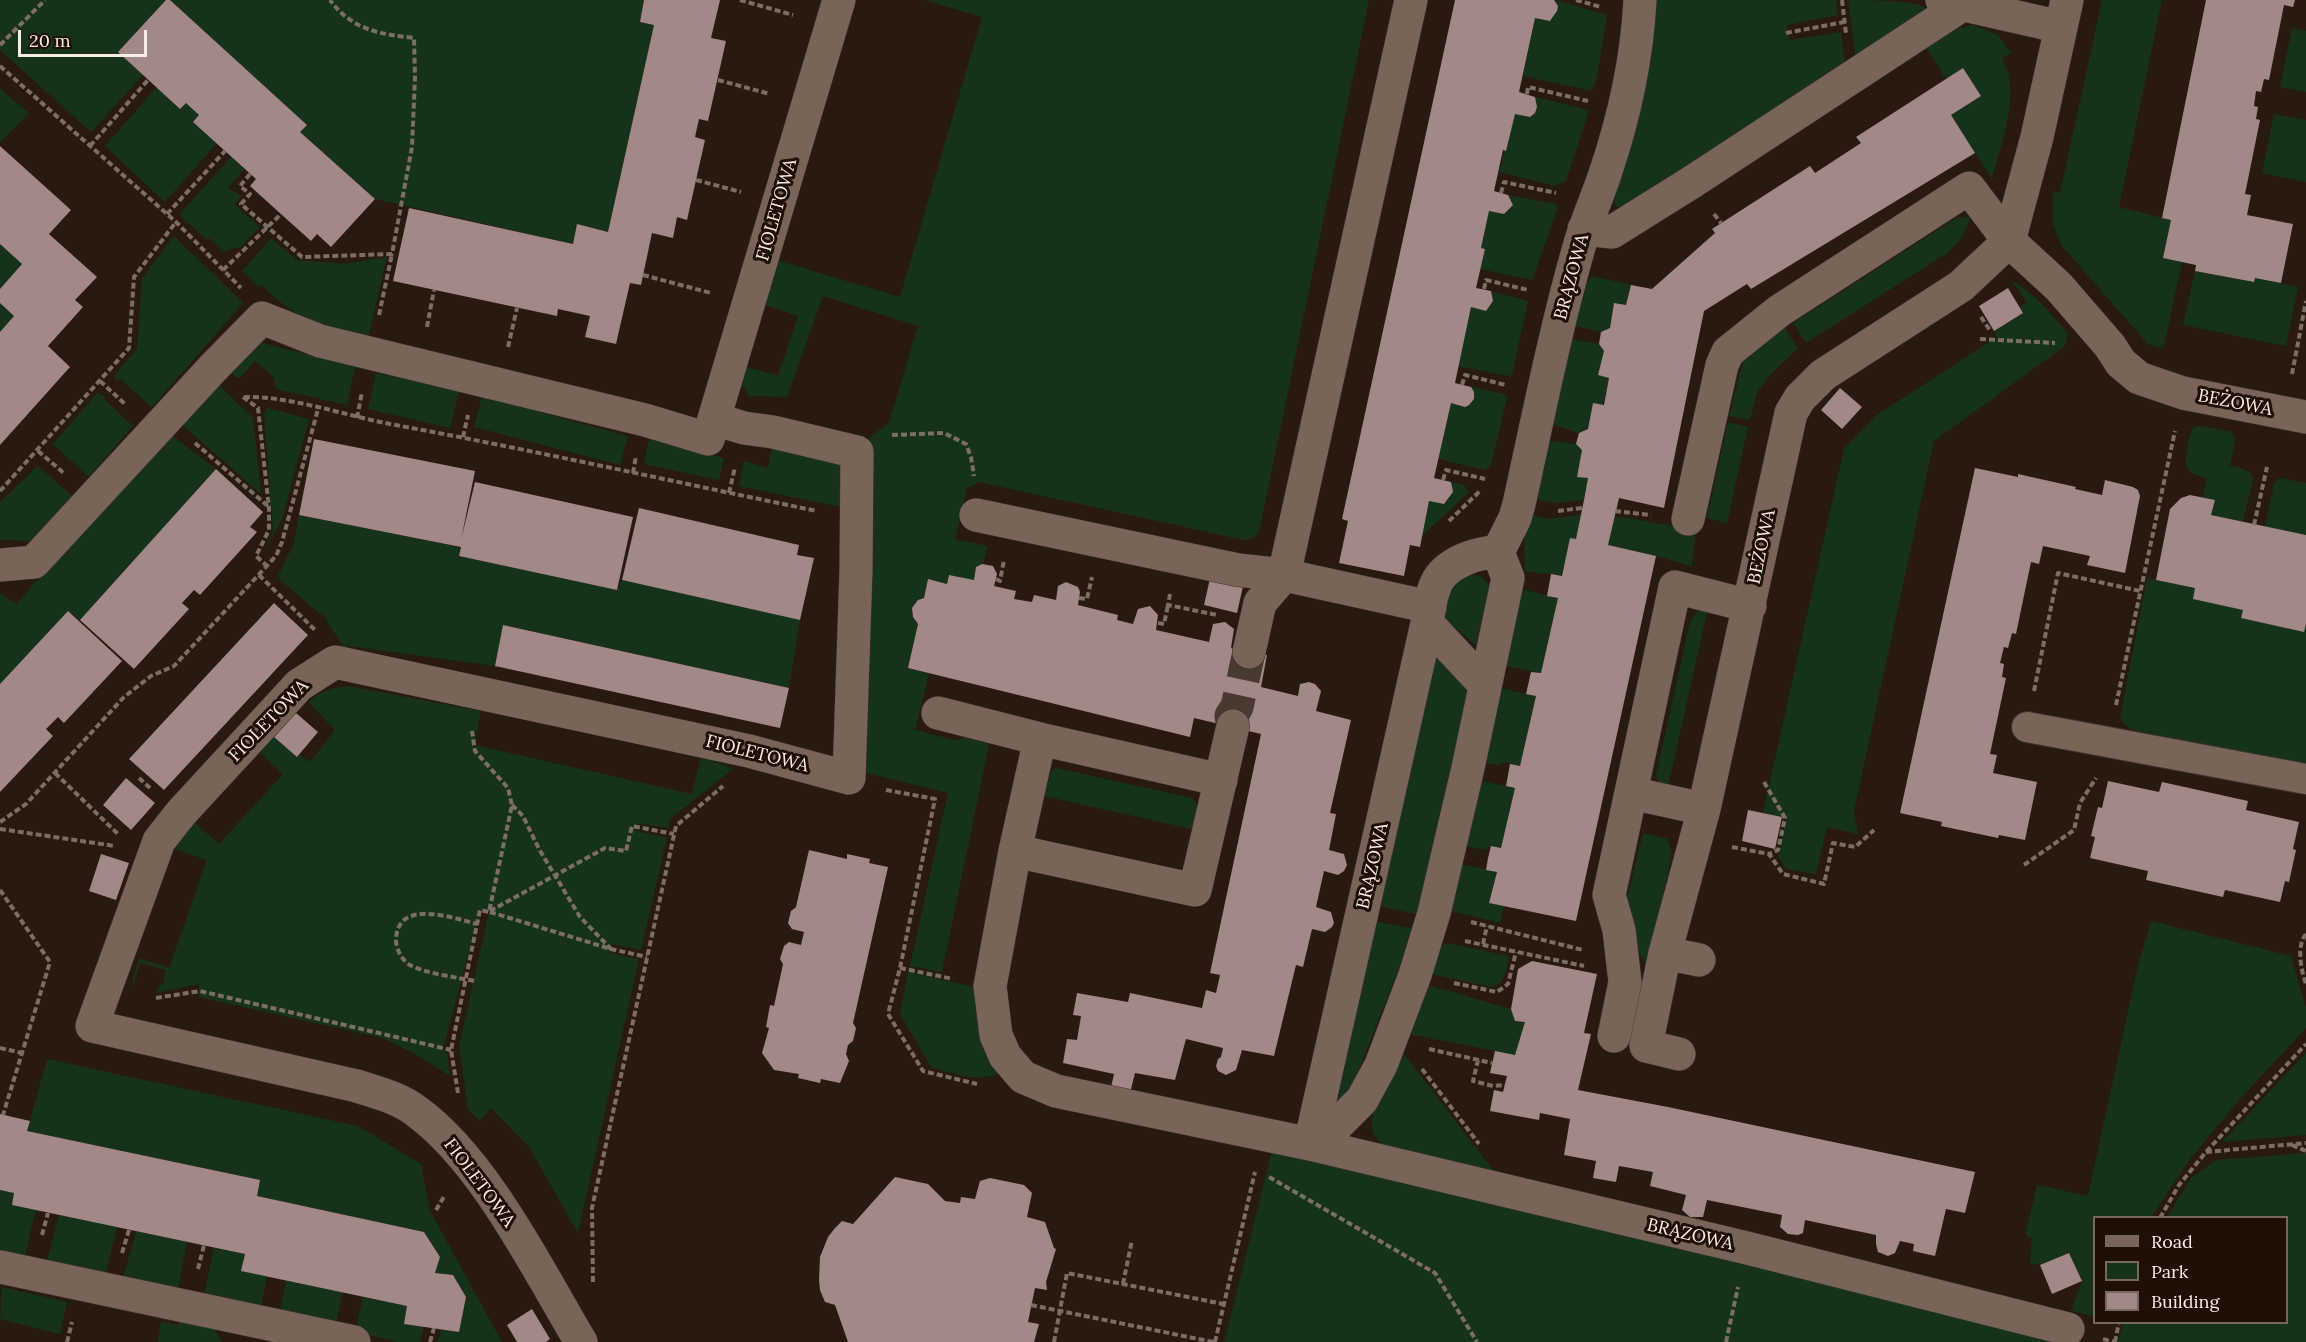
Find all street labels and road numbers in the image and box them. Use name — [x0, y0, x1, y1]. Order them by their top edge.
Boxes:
street label: FIOLETOWA — [752, 156, 802, 264]
street label: BRĄZOWA — [1550, 232, 1594, 322]
street label: BEŻOWA — [2196, 385, 2274, 421]
street label: BEŻOWA — [1744, 508, 1780, 586]
street label: FIOLETOWA — [225, 676, 313, 766]
street label: FIOLETOWA — [703, 731, 811, 777]
street label: BRĄZOWA — [1353, 821, 1393, 911]
street label: FIOLETOWA — [439, 1134, 519, 1232]
street label: BRĄZOWA — [1645, 1215, 1735, 1255]

